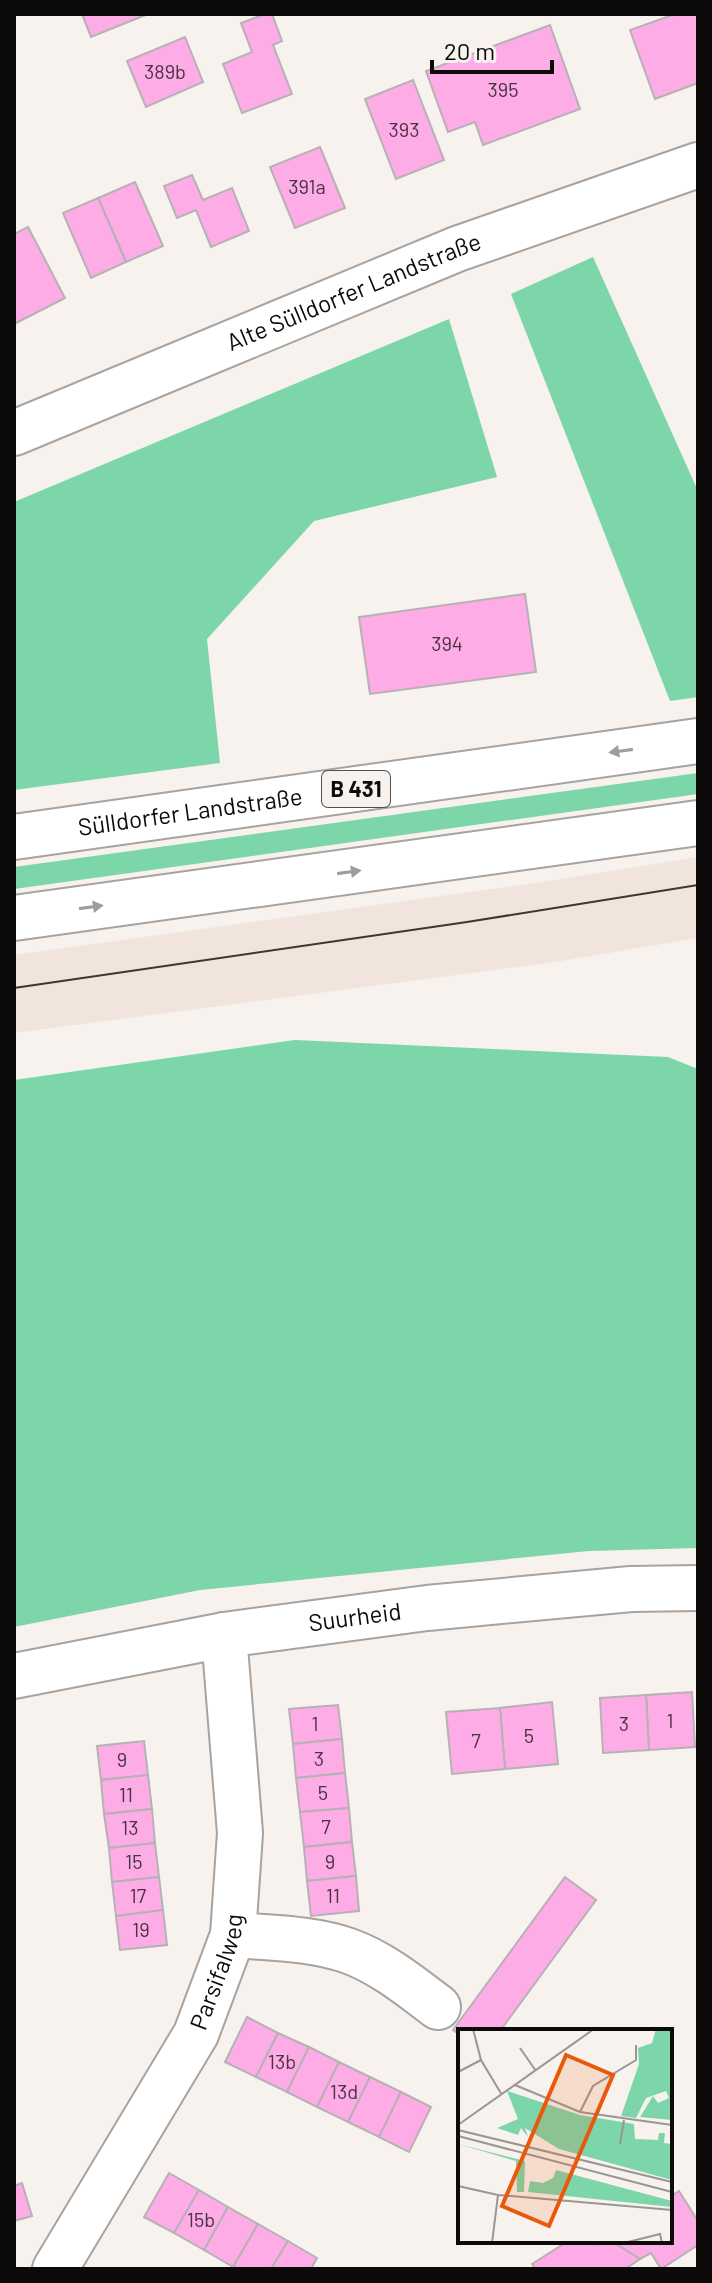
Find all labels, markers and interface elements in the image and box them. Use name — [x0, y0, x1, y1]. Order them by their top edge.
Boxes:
scale bar — [432, 24, 552, 74]
text: 20 m — [444, 36, 495, 65]
house number: 389b — [144, 59, 186, 83]
house number: 395 — [488, 77, 519, 101]
house number: 393 — [388, 117, 420, 141]
house number: 391a — [288, 174, 326, 198]
street label: Alte Sülldorfer Landstraße — [222, 226, 484, 356]
house number: 394 — [431, 631, 463, 655]
one-way arrow — [608, 745, 633, 758]
road number: B 431 — [322, 771, 390, 807]
street label: Sülldorfer Landstraße — [76, 781, 304, 841]
one-way arrow — [337, 866, 362, 879]
one-way arrow — [79, 900, 104, 913]
street label: Suurheid — [307, 1596, 403, 1637]
house number: 1 — [667, 1708, 674, 1732]
house number: 1 — [312, 1711, 319, 1735]
house number: 3 — [619, 1711, 629, 1735]
house number: 5 — [524, 1723, 534, 1747]
house number: 7 — [471, 1728, 481, 1752]
house number: 3 — [314, 1746, 324, 1770]
house number: 9 — [117, 1747, 127, 1771]
house number: 5 — [318, 1780, 328, 1804]
house number: 11 — [119, 1782, 133, 1806]
house number: 7 — [321, 1814, 331, 1838]
house number: 13 — [121, 1815, 139, 1839]
house number: 15 — [125, 1849, 143, 1873]
house number: 9 — [325, 1849, 335, 1873]
house number: 17 — [130, 1883, 147, 1907]
house number: 11 — [326, 1883, 340, 1907]
street label: Parsifalweg — [183, 1913, 247, 2034]
house number: 19 — [132, 1917, 150, 1941]
inset map — [458, 2029, 672, 2243]
house number: 13b — [268, 2049, 296, 2073]
house number: 13d — [330, 2079, 358, 2103]
house number: 15b — [187, 2207, 215, 2231]

